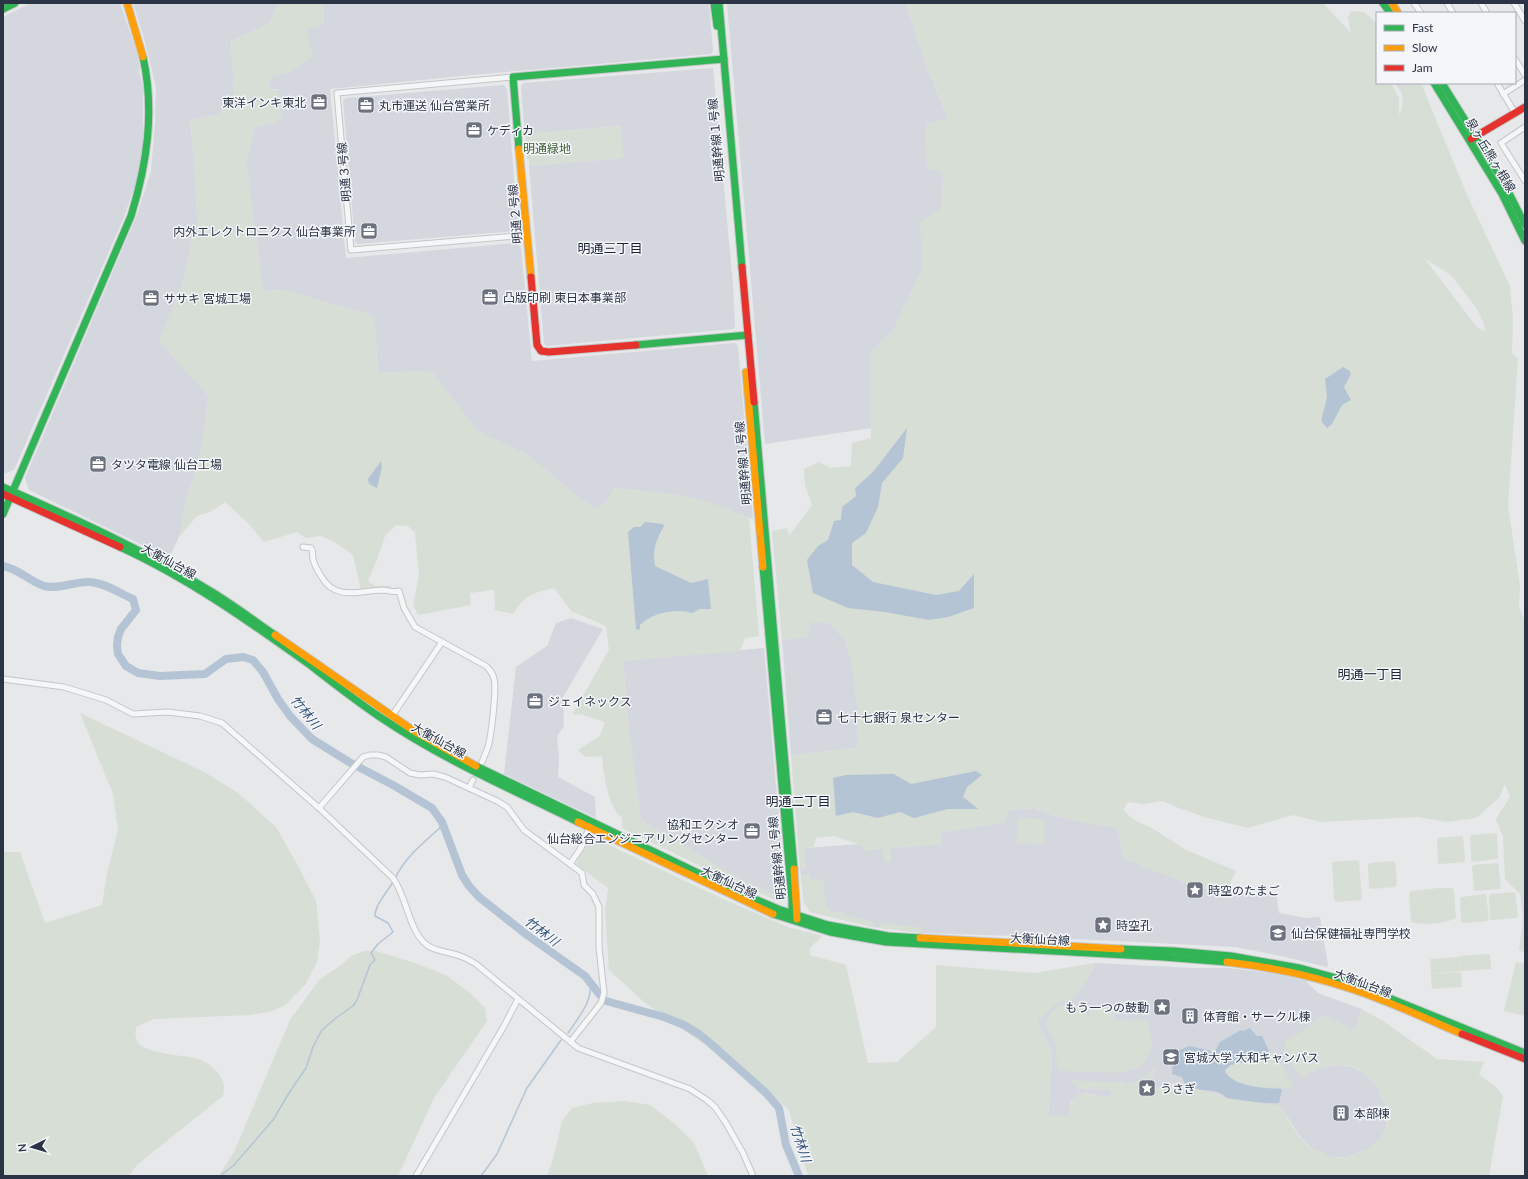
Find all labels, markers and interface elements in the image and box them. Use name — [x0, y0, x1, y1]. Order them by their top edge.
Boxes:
legend — [1376, 12, 1516, 84]
text: Fast — [1412, 20, 1434, 35]
text: Slow — [1412, 40, 1438, 55]
text: Jam — [1412, 60, 1433, 75]
office icon: 東洋インキ東北 — [309, 92, 329, 112]
place label: 東洋インキ東北 — [222, 95, 306, 110]
office icon: 丸市運送 仙台営業所 — [356, 95, 376, 115]
street label: 明通幹線１号線 — [705, 97, 727, 183]
place label: 丸市運送 仙台営業所 — [379, 98, 490, 113]
street label: 泉ヶ丘熊ヶ根線 — [1463, 115, 1519, 195]
office icon: ケディカ — [464, 120, 484, 140]
place label: ケディカ — [487, 123, 534, 138]
street label: 明通３号線 — [334, 141, 354, 203]
park label: 明通緑地 — [523, 141, 571, 156]
street label: 明通２号線 — [505, 183, 525, 245]
office icon: 内外エレクトロニクス 仙台事業所 — [359, 221, 379, 241]
place label: 内外エレクトロニクス 仙台事業所 — [173, 224, 356, 239]
district label: 明通三丁目 — [577, 240, 643, 256]
office icon: 凸版印刷 東日本事業部 — [480, 287, 500, 307]
office icon: ササキ 宮城工場 — [141, 288, 161, 308]
place label: 凸版印刷 東日本事業部 — [503, 290, 626, 305]
place label: ササキ 宮城工場 — [164, 291, 251, 306]
street label: 明通幹線１号線 — [732, 420, 754, 506]
office icon: タツタ電線 仙台工場 — [88, 454, 108, 474]
place label: タツタ電線 仙台工場 — [111, 457, 222, 472]
street label: 大衡仙台線 — [139, 540, 199, 582]
district label: 明通一丁目 — [1337, 666, 1403, 682]
office icon: ジェイネックス — [525, 691, 545, 711]
water label: 竹林川 — [288, 692, 326, 734]
place label: ジェイネックス — [548, 694, 632, 709]
office icon: 七十七銀行 泉センター — [814, 707, 834, 727]
place label: 七十七銀行 泉センター — [837, 710, 960, 725]
street label: 大衡仙台線 — [409, 719, 469, 761]
district label: 明通二丁目 — [765, 793, 831, 809]
street label: 明通幹線１号線 — [765, 815, 789, 901]
place label: 協和エクシオ 仙台総合エンジニアリングセンター — [547, 817, 739, 846]
office icon: 協和エクシオ 仙台総合エンジニアリングセンター — [742, 821, 762, 841]
street label: 大衡仙台線 — [699, 863, 759, 901]
place icon: 時空のたまご — [1185, 880, 1205, 900]
place label: 時空のたまご — [1208, 883, 1280, 898]
water label: 竹林川 — [522, 913, 564, 950]
place icon: 時空孔 — [1093, 915, 1113, 935]
place label: 時空孔 — [1116, 918, 1152, 933]
school or university icon: 仙台保健福祉専門学校 — [1268, 923, 1288, 943]
place label: 仙台保健福祉専門学校 — [1291, 926, 1411, 941]
street label: 大衡仙台線 — [1010, 930, 1070, 948]
street label: 大衡仙台線 — [1332, 966, 1394, 1000]
place icon: もう一つの鼓動 — [1152, 997, 1172, 1017]
place label: もう一つの鼓動 — [1065, 1000, 1149, 1015]
building icon: 体育館・サークル棟 — [1180, 1006, 1200, 1026]
place label: 体育館・サークル棟 — [1203, 1009, 1311, 1024]
school or university icon: 宮城大学 大和キャンパス — [1161, 1047, 1181, 1067]
place label: 宮城大学 大和キャンパス — [1184, 1050, 1319, 1065]
place icon: うさぎ — [1137, 1078, 1157, 1098]
place label: うさぎ — [1160, 1081, 1196, 1096]
building icon: 本部棟 — [1331, 1103, 1351, 1123]
place label: 本部棟 — [1354, 1106, 1390, 1121]
water label: 竹林川 — [787, 1122, 815, 1166]
north arrow — [12, 1127, 52, 1167]
text: N — [15, 1143, 28, 1153]

